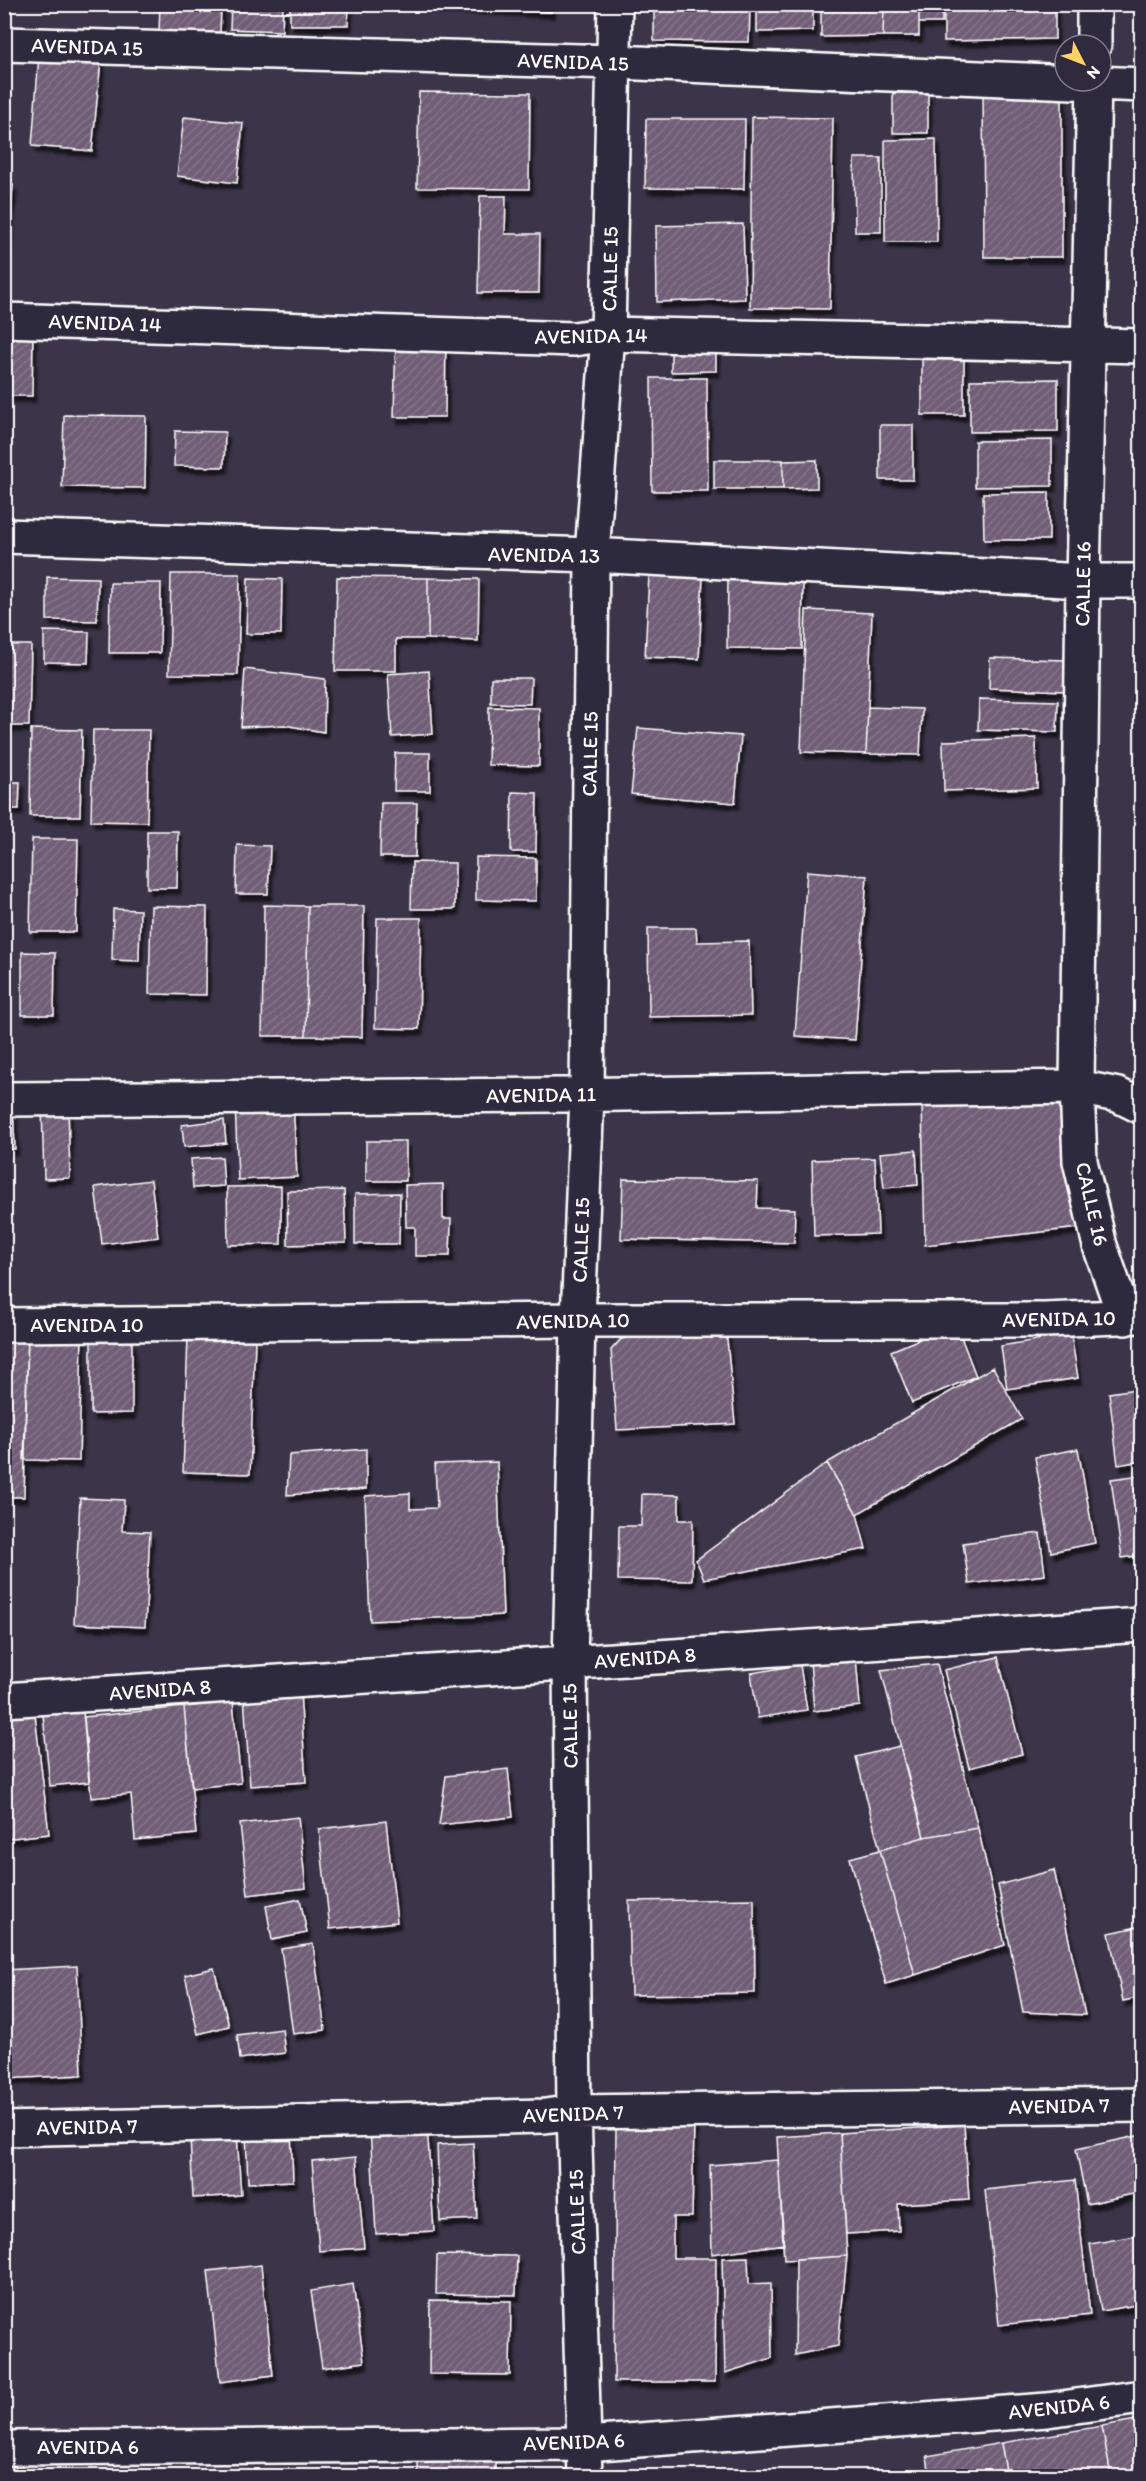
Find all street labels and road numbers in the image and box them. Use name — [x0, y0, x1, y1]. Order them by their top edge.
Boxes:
street label: AVENIDA 15 — [31, 32, 143, 61]
street label: AVENIDA 15 — [517, 47, 629, 76]
street label: CALLE 15 — [596, 226, 623, 312]
street label: AVENIDA 14 — [48, 308, 162, 337]
street label: AVENIDA 14 — [534, 322, 648, 349]
street label: AVENIDA 13 — [488, 541, 600, 568]
street label: CALLE 16 — [1069, 541, 1096, 627]
street label: CALLE 15 — [576, 711, 603, 797]
street label: AVENIDA 11 — [486, 1081, 597, 1108]
street label: CALLE 16 — [1071, 1159, 1114, 1248]
street label: CALLE 15 — [567, 1197, 594, 1283]
street label: AVENIDA 10 — [1002, 1305, 1116, 1332]
street label: AVENIDA 10 — [516, 1307, 630, 1334]
street label: AVENIDA 10 — [30, 1312, 144, 1337]
street label: AVENIDA 8 — [593, 1641, 697, 1674]
street label: AVENIDA 8 — [108, 1673, 212, 1706]
street label: CALLE 15 — [556, 1683, 583, 1769]
street label: AVENIDA 7 — [1008, 2092, 1110, 2119]
street label: AVENIDA 7 — [522, 2099, 624, 2128]
street label: AVENIDA 7 — [36, 2113, 138, 2140]
street label: CALLE 15 — [563, 2169, 590, 2255]
street label: AVENIDA 6 — [1007, 2389, 1111, 2424]
street label: AVENIDA 6 — [523, 2427, 625, 2456]
street label: AVENIDA 6 — [37, 2434, 139, 2459]

